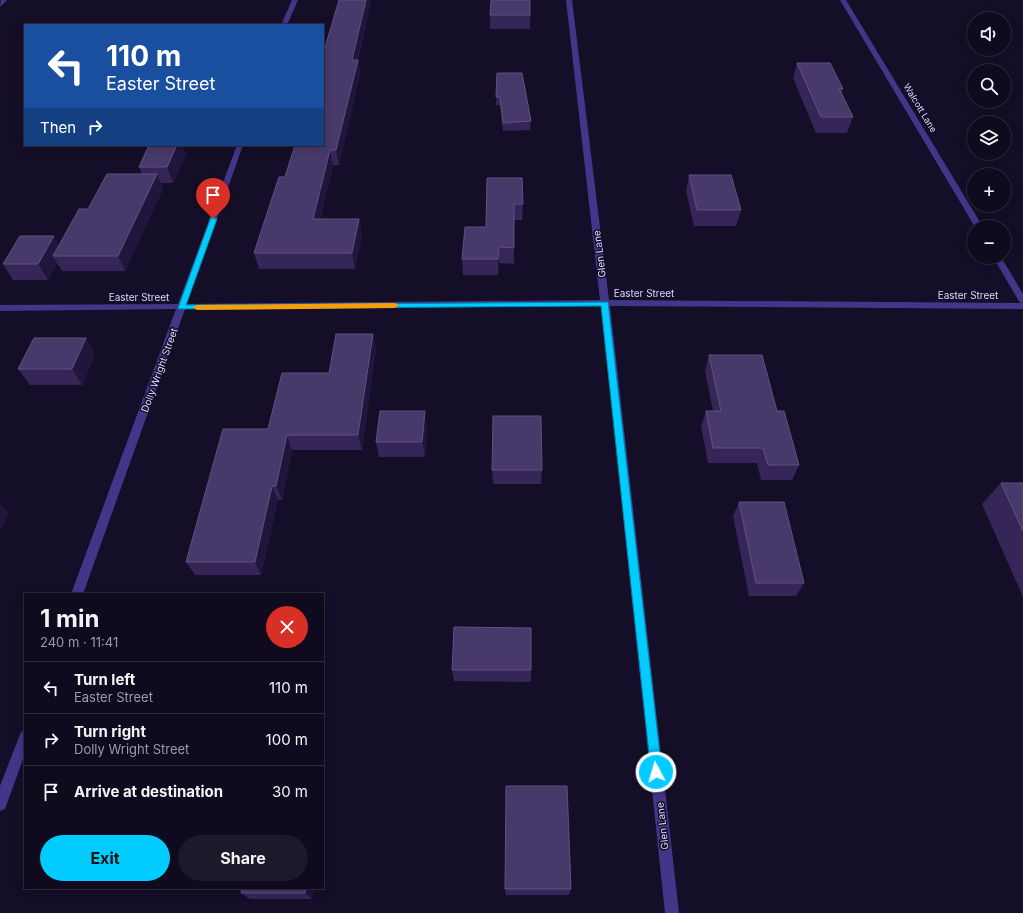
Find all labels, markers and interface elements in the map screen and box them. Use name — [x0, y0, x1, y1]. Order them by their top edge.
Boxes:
map controls — [967, 12, 1011, 264]
button: sound — [967, 12, 1011, 56]
text: 110 m — [106, 39, 181, 73]
icon: left — [40, 40, 92, 92]
button: search — [967, 64, 1011, 108]
text: Easter Street — [106, 73, 215, 94]
street label: Walcott Lane — [902, 81, 939, 134]
icon: right — [84, 116, 106, 138]
button: layers — [967, 116, 1011, 160]
text: Then — [40, 118, 76, 137]
button: + — [967, 168, 1011, 212]
pin — [196, 178, 230, 219]
icon: arrive — [202, 184, 224, 206]
button: − — [967, 220, 1011, 264]
street label: Glen Lane — [590, 230, 608, 278]
street label: Easter Street — [614, 287, 675, 299]
street label: Easter Street — [938, 289, 999, 301]
street label: Easter Street — [109, 291, 170, 303]
street label: Dolly Wright Street — [138, 326, 180, 414]
text: 1 min — [40, 604, 99, 633]
button: close — [266, 606, 308, 648]
text: 240 m · 11:41 — [40, 634, 118, 650]
text: Turn left — [74, 670, 135, 689]
icon: left — [40, 677, 62, 699]
text: 110 m — [269, 678, 308, 697]
text: Easter Street — [74, 689, 153, 705]
text: Turn right — [74, 722, 146, 741]
icon: right — [40, 729, 62, 751]
text: 100 m — [266, 730, 308, 749]
text: Dolly Wright Street — [74, 741, 189, 757]
position arrow — [635, 751, 677, 793]
icon: arrive — [40, 781, 62, 803]
text: Arrive at destination — [74, 782, 223, 801]
text: 30 m — [272, 782, 308, 801]
street label: Glen Lane — [654, 802, 670, 850]
button: Exit — [40, 835, 170, 881]
button: Share — [178, 835, 308, 881]

